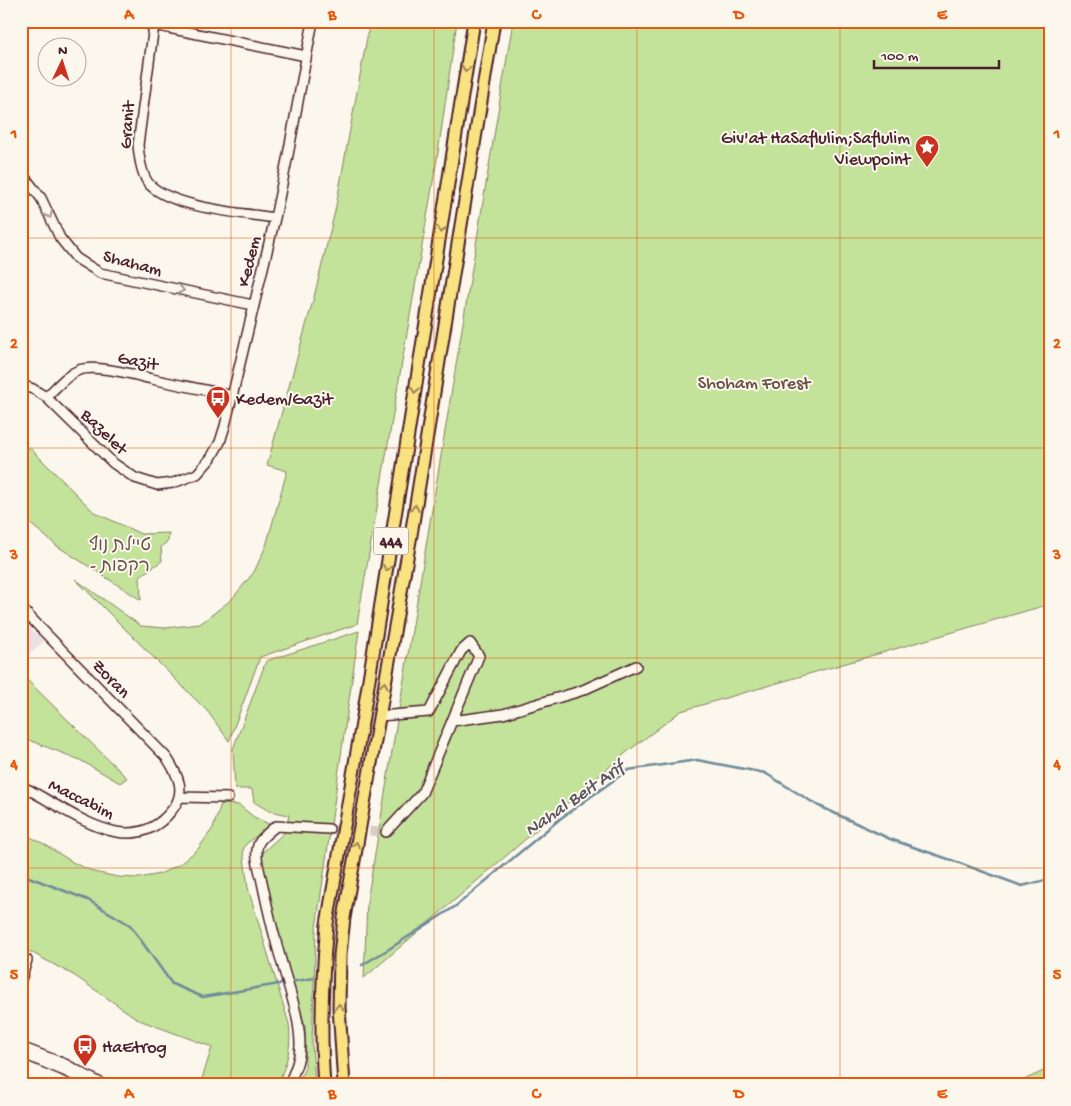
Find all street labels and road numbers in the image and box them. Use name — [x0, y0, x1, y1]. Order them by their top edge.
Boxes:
street label: Granit — [116, 99, 141, 150]
street label: Kedem — [234, 234, 267, 289]
street label: Shaham — [100, 246, 164, 282]
street label: Gazit — [116, 348, 161, 377]
street label: Bazelet — [75, 405, 132, 461]
road number: 444 — [374, 528, 408, 554]
street label: Zoran — [87, 656, 134, 704]
street label: Maccabim — [44, 775, 118, 825]

